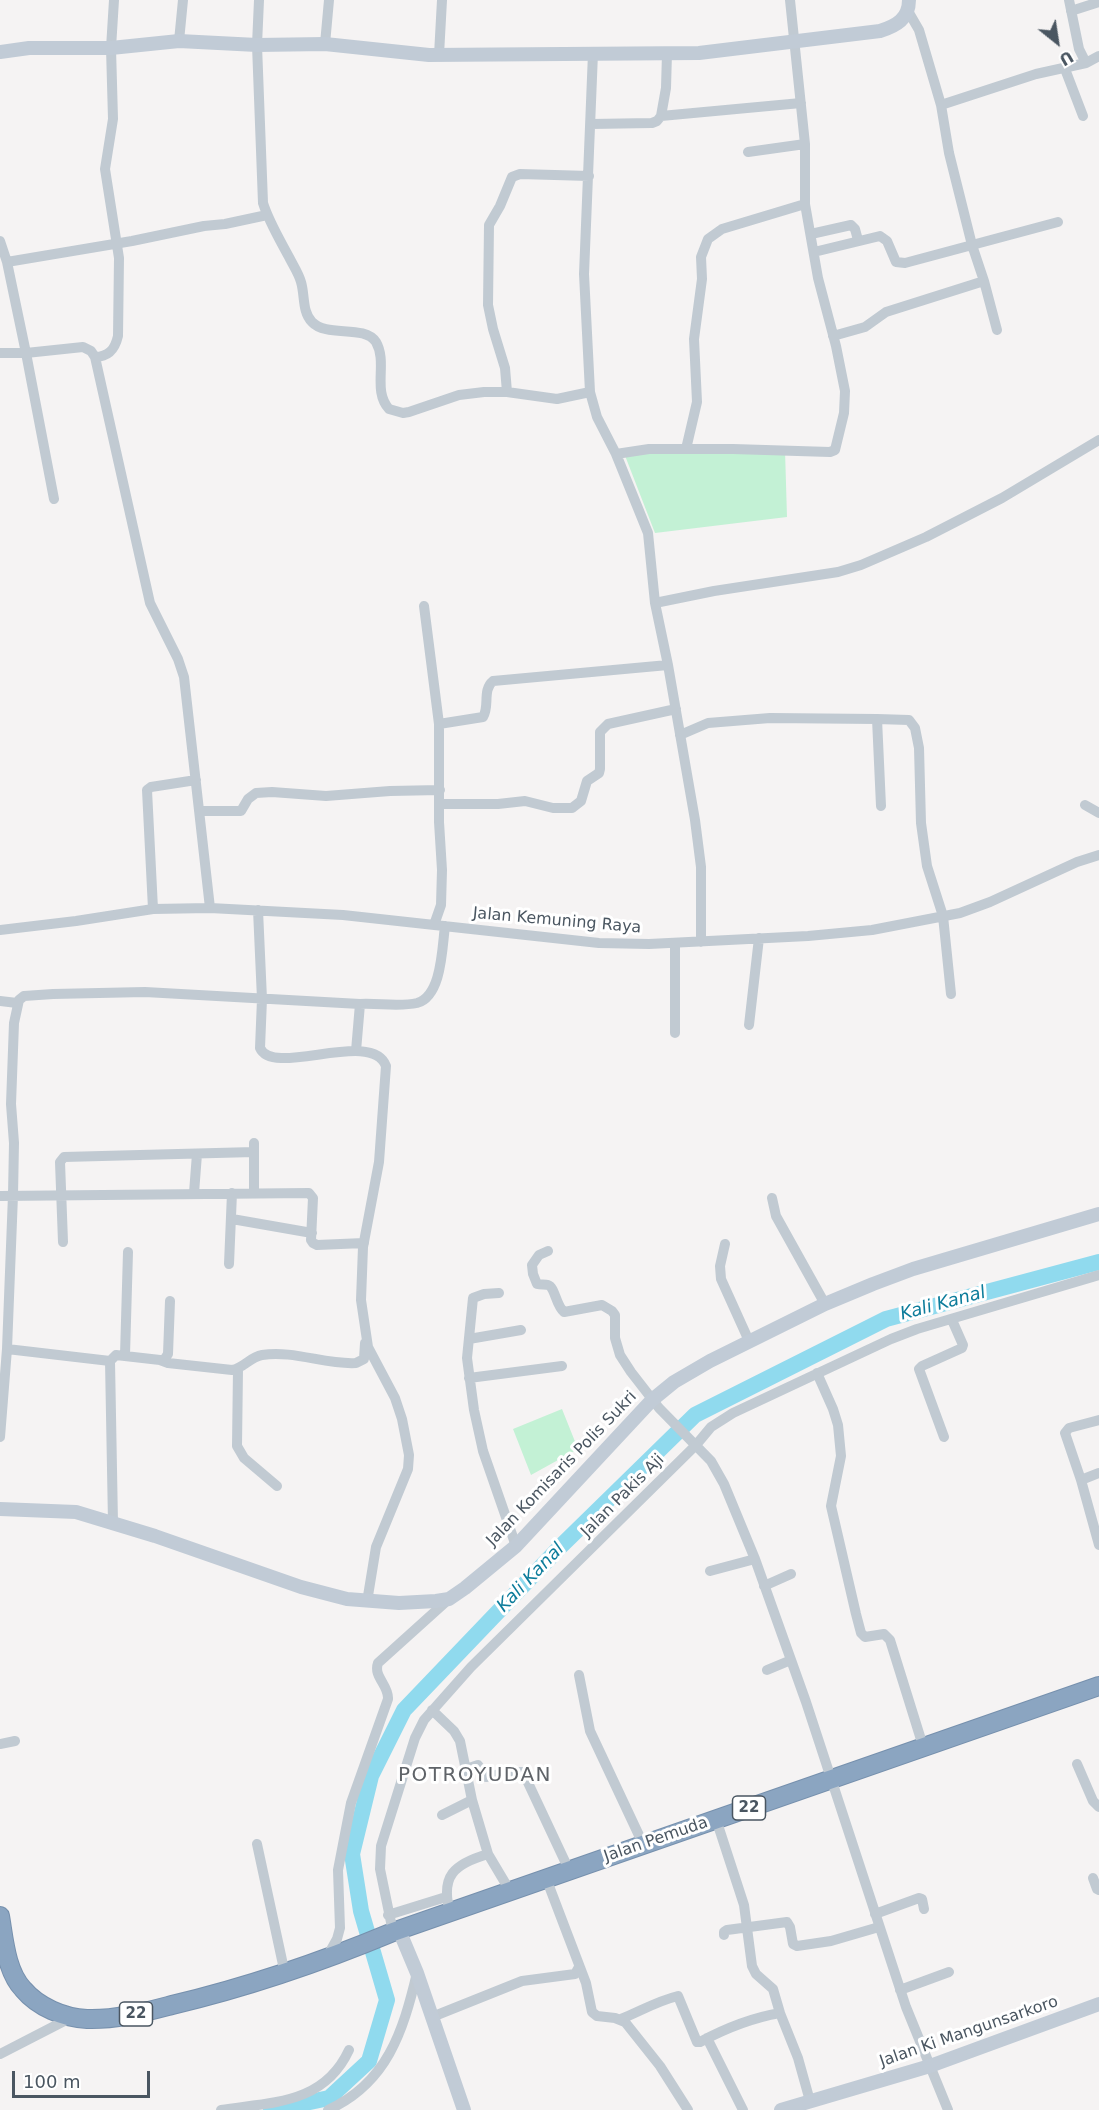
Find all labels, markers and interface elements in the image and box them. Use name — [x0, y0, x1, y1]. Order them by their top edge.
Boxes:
north arrow — [1027, 12, 1087, 72]
text: U — [1056, 47, 1077, 69]
street label: Jalan Kemuning Raya — [472, 904, 642, 938]
water label: Kali Kanal — [898, 1282, 988, 1326]
street label: Jalan Komisaris Polis Sukri — [483, 1388, 641, 1550]
street label: Jalan Pakis Aji — [577, 1450, 669, 1542]
water label: Kali Kanal — [493, 1539, 569, 1617]
district label: POTROYUDAN — [398, 1764, 552, 1788]
road number: 22 — [732, 1796, 766, 1820]
street label: Jalan Pemuda — [602, 1813, 710, 1867]
street label: Jalan Ki Mangunsarkoro — [877, 1992, 1061, 2072]
road number: 22 — [120, 2002, 152, 2026]
scale bar — [15, 2059, 153, 2097]
text: 100 m — [23, 2071, 81, 2092]

